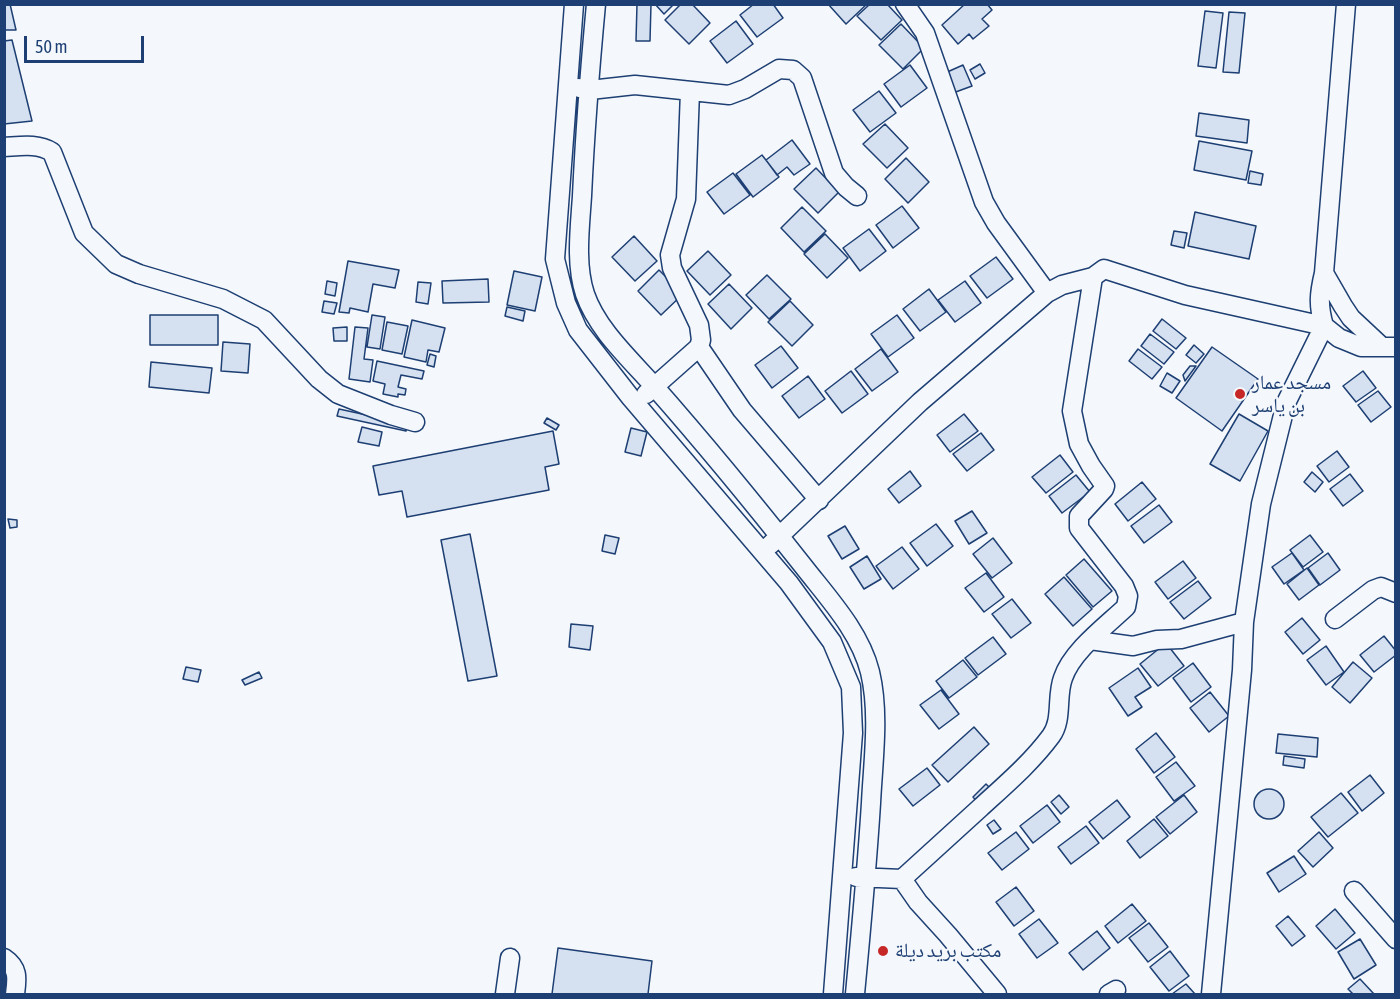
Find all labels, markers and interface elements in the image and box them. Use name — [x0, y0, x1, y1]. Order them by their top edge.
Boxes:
scale bar — [27, 24, 147, 62]
text: 50 m — [35, 36, 67, 57]
place label: مسجد عمار بن ياسر — [1252, 371, 1331, 418]
marker: مسجد عمار بن ياسر — [1233, 387, 1247, 401]
place label: مكتب بريد ديلة — [895, 939, 1001, 963]
marker: مكتب بريد ديلة — [876, 944, 890, 958]

